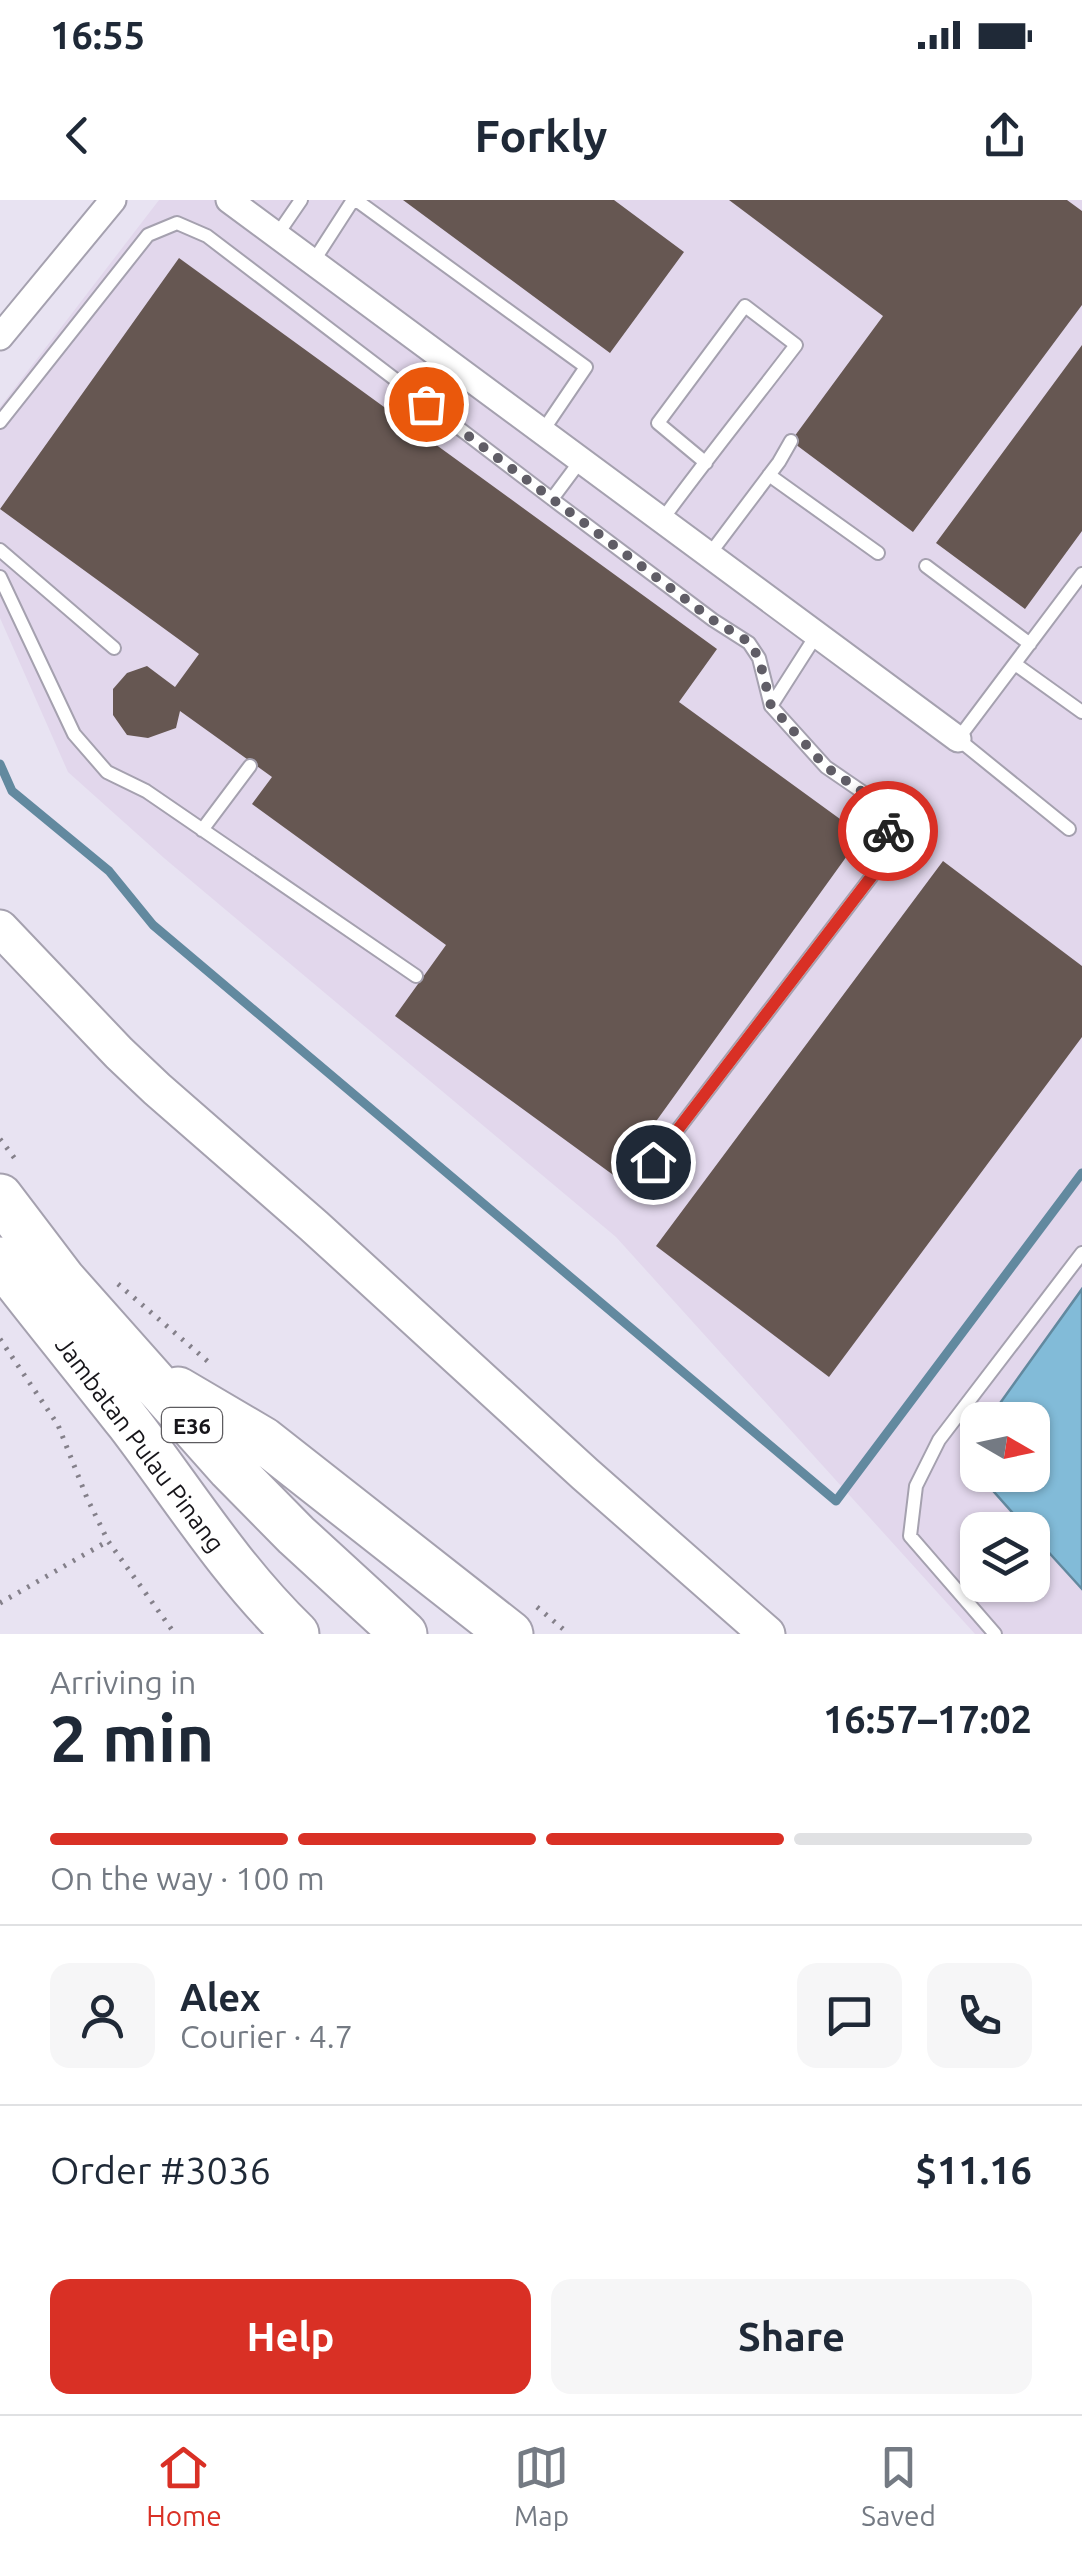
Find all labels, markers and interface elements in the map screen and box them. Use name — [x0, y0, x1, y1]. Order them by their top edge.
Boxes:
text: 16:55 — [50, 14, 145, 56]
icon: back — [50, 108, 105, 163]
icon: share — [977, 108, 1032, 163]
text: Forkly — [475, 110, 607, 161]
pin — [384, 362, 469, 447]
icon: bag — [399, 377, 454, 432]
courier — [838, 781, 938, 881]
icon: bike — [861, 804, 916, 859]
pin — [611, 1120, 696, 1205]
icon: home — [626, 1135, 681, 1190]
street label: Jambatan Pulau Pinang — [50, 1331, 230, 1557]
north arrow — [960, 1402, 1050, 1492]
map controls — [960, 1402, 1050, 1602]
road number: E36 — [162, 1408, 222, 1442]
button: layers — [960, 1512, 1050, 1602]
text: Arriving in — [50, 1664, 196, 1700]
text: 16:57–17:02 — [823, 1698, 1032, 1740]
text: 2 min — [50, 1701, 214, 1774]
text: On the way · 100 m — [50, 1860, 325, 1896]
button: person — [50, 1963, 155, 2068]
button: chat — [797, 1963, 902, 2068]
button: phone — [927, 1963, 1032, 2068]
text: Alex — [180, 1976, 261, 2018]
text: Courier · 4.7 — [180, 2018, 353, 2054]
text: Order #3036 — [50, 2149, 271, 2191]
text: $11.16 — [915, 2149, 1032, 2191]
button: Help — [50, 2279, 531, 2394]
button: Share — [551, 2279, 1032, 2394]
tab: Home — [146, 2440, 222, 2531]
tab: Map — [514, 2440, 569, 2531]
tab: Saved — [861, 2440, 936, 2531]

